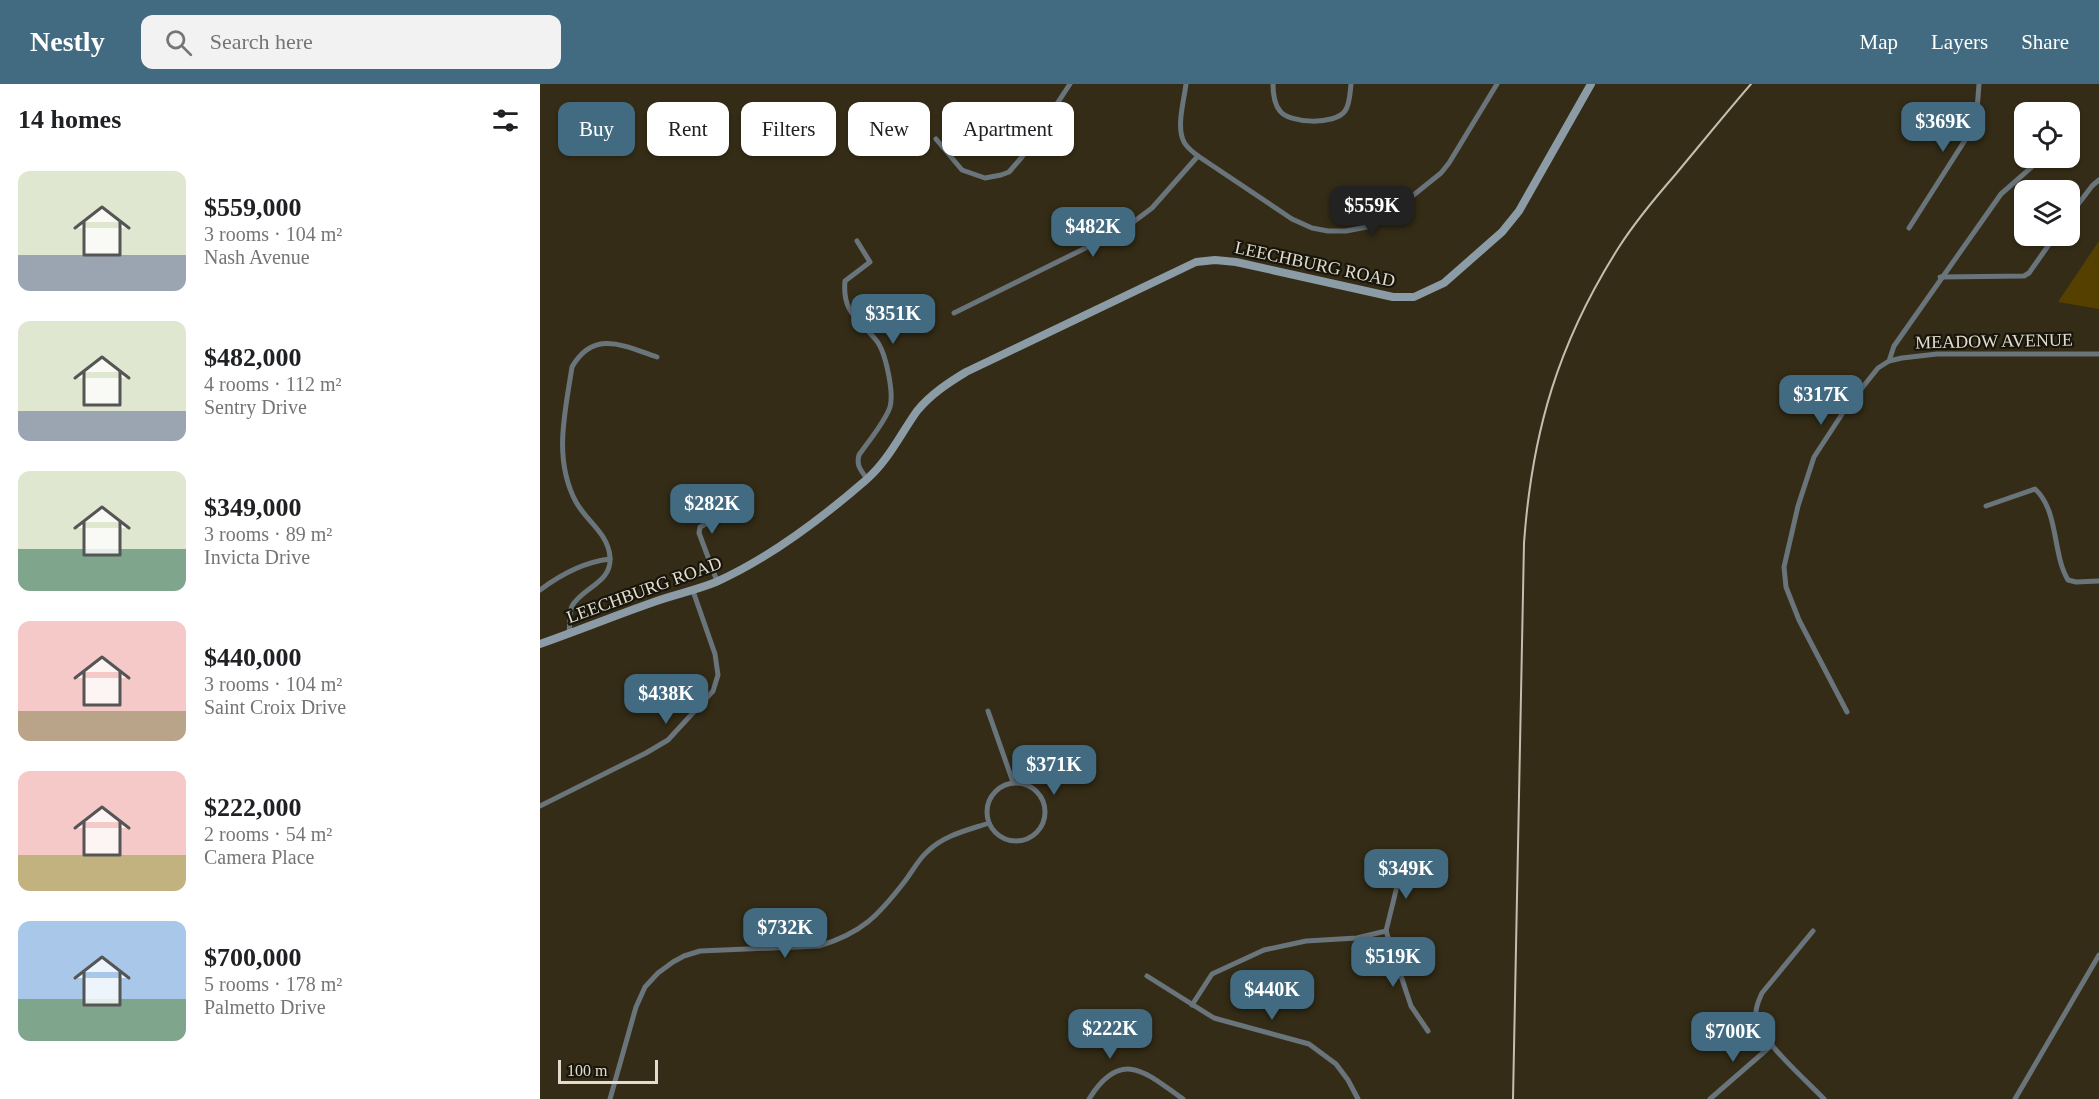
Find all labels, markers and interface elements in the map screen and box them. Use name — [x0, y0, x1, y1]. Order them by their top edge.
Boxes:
search box — [141, 15, 561, 69]
text: Nestly — [30, 26, 105, 57]
icon: search — [162, 26, 195, 59]
text: Search here — [210, 29, 313, 54]
text: Map — [1860, 30, 1898, 54]
text: Layers — [1931, 30, 1988, 54]
text: Share — [2021, 30, 2069, 54]
chip: Buy — [558, 102, 635, 156]
chip: Rent — [647, 102, 729, 156]
chip: Filters — [741, 102, 836, 156]
chip: New — [848, 102, 930, 156]
chip: Apartment — [942, 102, 1074, 156]
pin: $369K — [1901, 102, 1985, 153]
map controls — [2014, 102, 2080, 246]
button: locate — [2014, 102, 2080, 168]
icon: filters — [489, 104, 522, 137]
text: 14 homes — [18, 105, 121, 134]
text: $369K — [1915, 110, 1971, 132]
button: layers — [2014, 180, 2080, 246]
pin: $559K — [1330, 186, 1414, 237]
text: $559,000 — [204, 193, 302, 222]
text: $559K — [1344, 194, 1400, 216]
icon: home — [66, 195, 138, 267]
pin: $482K — [1051, 207, 1135, 258]
text: $482K — [1065, 215, 1121, 237]
text: 3 rooms · 104 m² — [204, 223, 342, 245]
street label: LEECHBURG ROAD — [1233, 237, 1397, 291]
text: Nash Avenue — [204, 246, 310, 268]
pin: $351K — [851, 294, 935, 345]
text: $351K — [865, 302, 921, 324]
street label: MEADOW AVENUE — [1915, 330, 2073, 352]
text: $482,000 — [204, 343, 302, 372]
icon: home — [66, 345, 138, 417]
text: 4 rooms · 112 m² — [204, 373, 341, 395]
pin: $317K — [1779, 375, 1863, 426]
text: $317K — [1793, 383, 1849, 405]
text: Sentry Drive — [204, 396, 307, 418]
pin: $282K — [670, 484, 754, 535]
text: $282K — [684, 492, 740, 514]
text: $349,000 — [204, 493, 302, 522]
icon: home — [66, 495, 138, 567]
text: 3 rooms · 89 m² — [204, 523, 332, 545]
text: Invicta Drive — [204, 546, 310, 568]
street label: LEECHBURG ROAD — [564, 553, 724, 627]
text: $440,000 — [204, 643, 302, 672]
icon: home — [66, 645, 138, 717]
text: 3 rooms · 104 m² — [204, 673, 342, 695]
pin: $438K — [624, 674, 708, 725]
text: $438K — [638, 682, 694, 704]
text: Saint Croix Drive — [204, 696, 346, 718]
pin: $371K — [1012, 745, 1096, 796]
text: $371K — [1026, 753, 1082, 775]
text: $222,000 — [204, 793, 302, 822]
icon: home — [66, 795, 138, 867]
text: 2 rooms · 54 m² — [204, 823, 332, 845]
text: Camera Place — [204, 846, 315, 868]
pin: $349K — [1364, 849, 1448, 900]
text: $349K — [1378, 857, 1434, 879]
pin: $732K — [743, 908, 827, 959]
text: $732K — [757, 916, 813, 938]
pin: $519K — [1351, 937, 1435, 988]
text: $700,000 — [204, 943, 302, 972]
icon: home — [66, 945, 138, 1017]
text: $519K — [1365, 945, 1421, 967]
pin: $440K — [1230, 970, 1314, 1021]
text: 5 rooms · 178 m² — [204, 973, 342, 995]
text: $440K — [1244, 978, 1300, 1000]
text: Palmetto Drive — [204, 996, 326, 1018]
pin: $222K — [1068, 1009, 1152, 1060]
pin: $700K — [1691, 1012, 1775, 1063]
text: $222K — [1082, 1017, 1138, 1039]
text: $700K — [1705, 1020, 1761, 1042]
scale bar — [558, 1057, 658, 1084]
text: 100 m — [567, 1062, 607, 1079]

